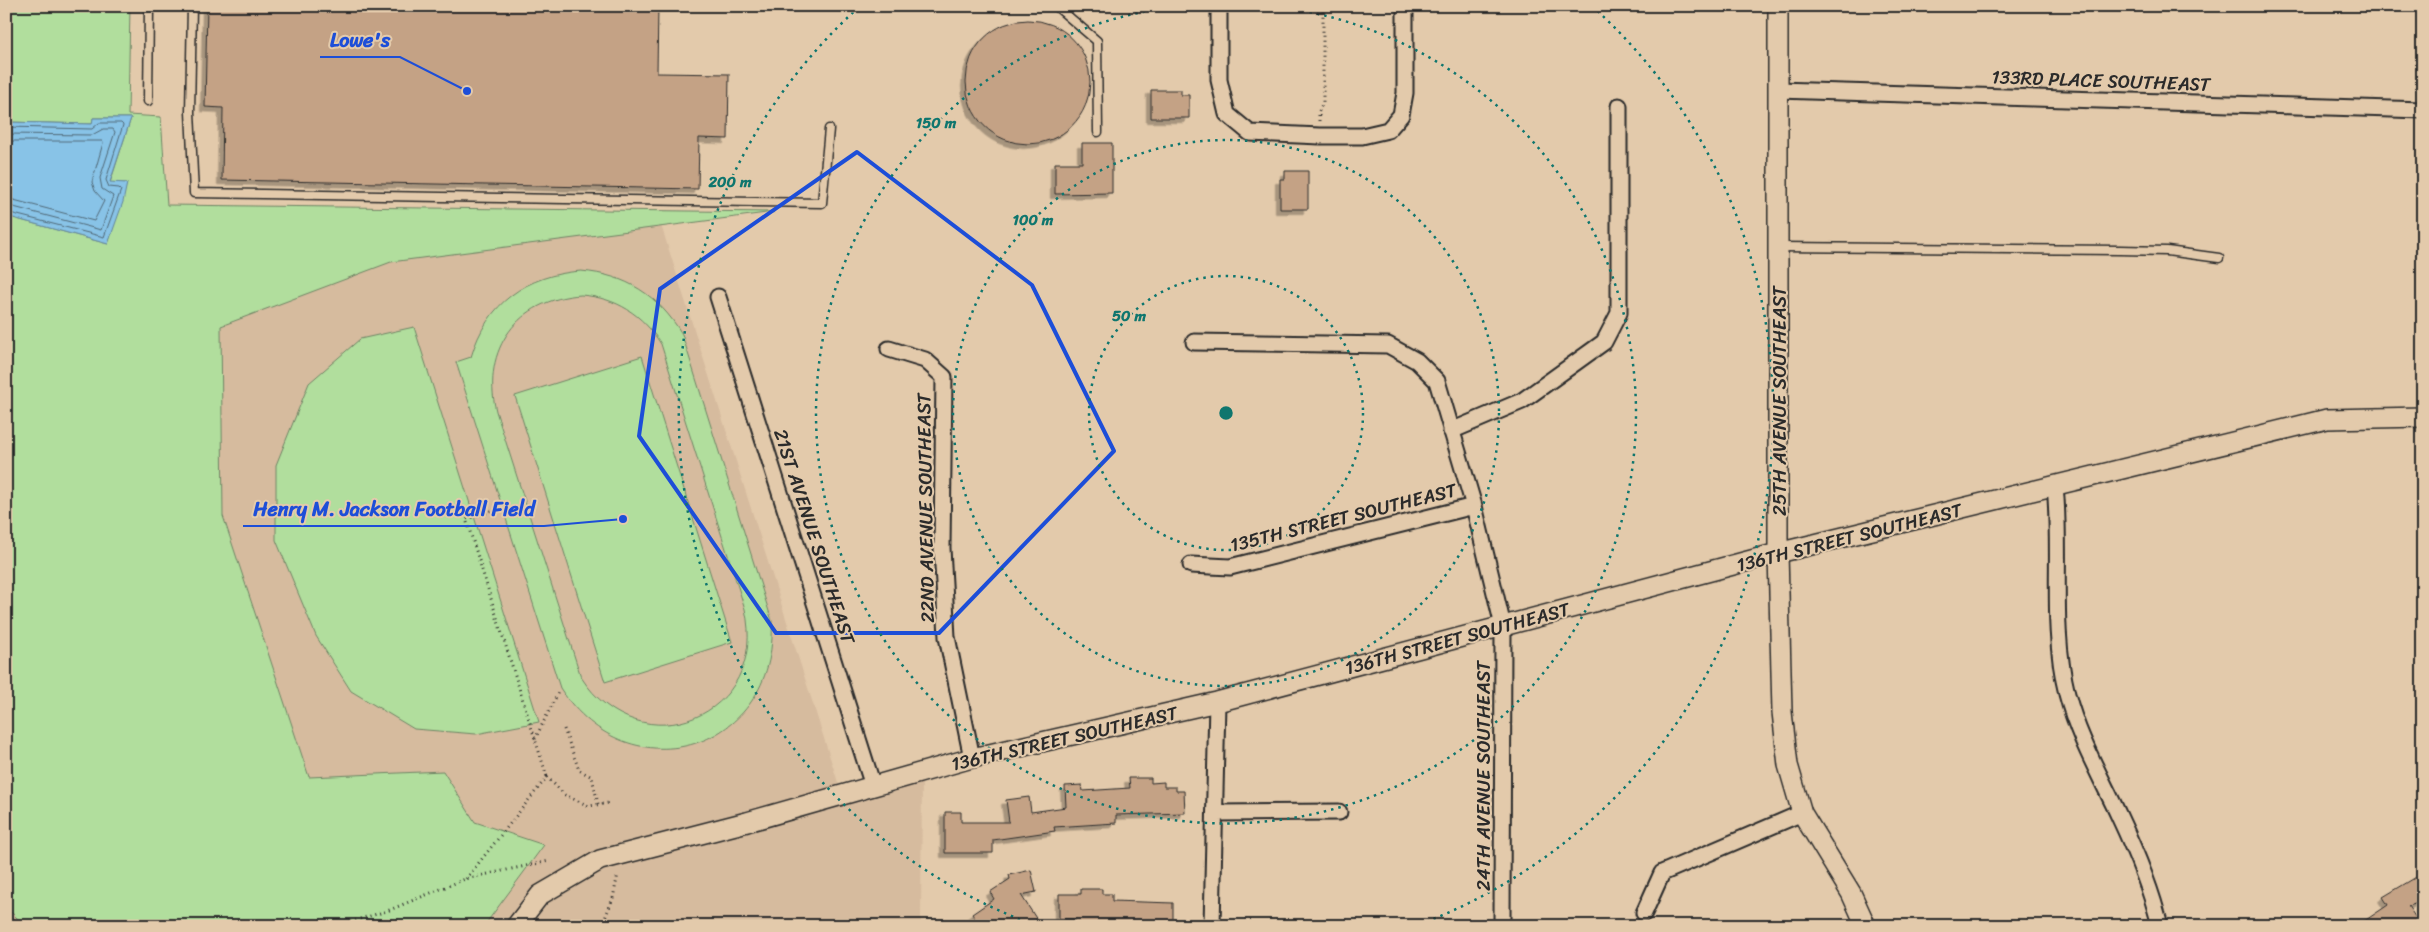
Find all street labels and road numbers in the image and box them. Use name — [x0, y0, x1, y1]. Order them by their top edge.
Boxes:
street label: 133RD PLACE SOUTHEAST — [1991, 60, 2212, 101]
street label: 25TH AVENUE SOUTHEAST — [1763, 284, 1796, 516]
street label: 22ND AVENUE SOUTHEAST — [907, 391, 944, 623]
street label: 21ST AVENUE SOUTHEAST — [764, 424, 865, 649]
street label: 135TH STREET SOUTHEAST — [1227, 473, 1461, 562]
street label: 136TH STREET SOUTHEAST — [1733, 493, 1966, 581]
street label: 136TH STREET SOUTHEAST — [1341, 592, 1574, 684]
street label: 24TH AVENUE SOUTHEAST — [1467, 659, 1500, 891]
street label: 136TH STREET SOUTHEAST — [948, 696, 1181, 781]

